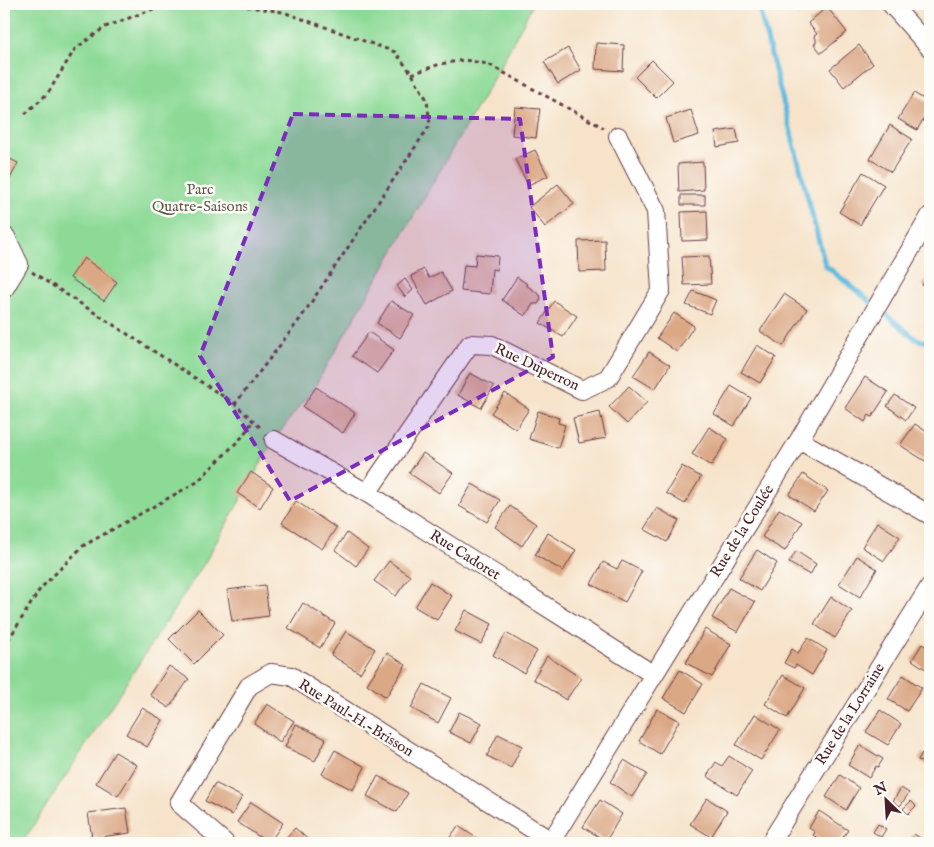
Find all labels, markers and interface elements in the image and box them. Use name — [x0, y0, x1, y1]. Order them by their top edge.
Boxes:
park label: Parc Quatre-Saisons — [152, 180, 248, 216]
street label: Rue Duperron — [492, 339, 582, 395]
street label: Rue de la Coulée — [706, 481, 778, 581]
street label: Rue Cadoret — [426, 526, 504, 584]
street label: Rue de la Lorraine — [811, 659, 889, 768]
street label: Rue Paul-H.-Brisson — [295, 675, 417, 761]
north arrow — [862, 774, 912, 824]
text: N — [871, 778, 890, 800]

